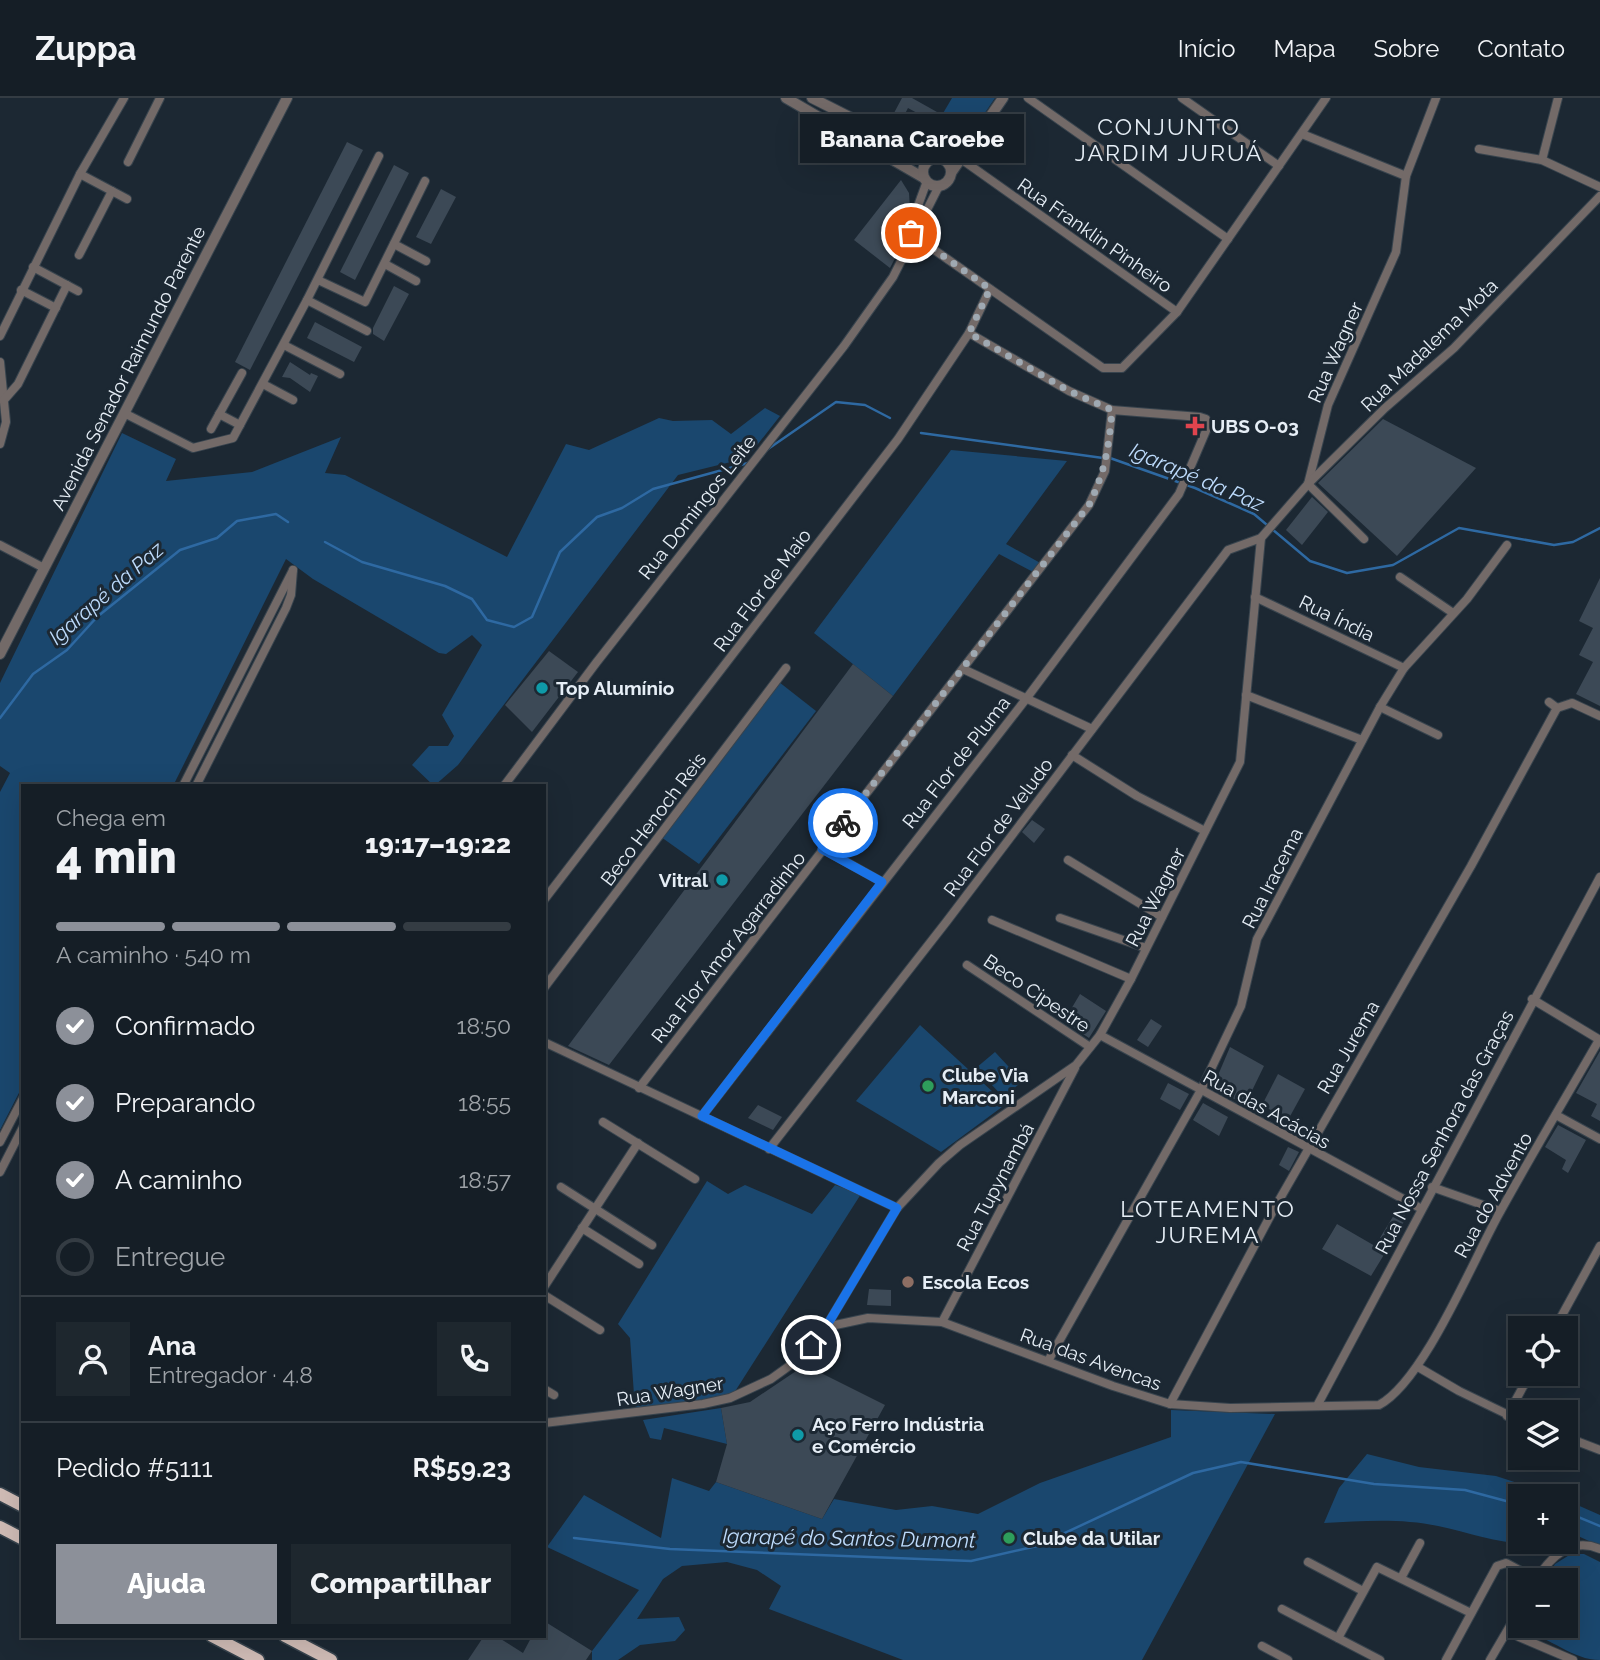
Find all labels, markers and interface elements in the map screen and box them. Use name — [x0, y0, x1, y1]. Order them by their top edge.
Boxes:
text: Zuppa — [35, 29, 137, 68]
text: Início — [1178, 34, 1236, 63]
text: Mapa — [1274, 34, 1335, 63]
text: Sobre — [1373, 34, 1439, 63]
text: Contato — [1477, 34, 1565, 63]
district label: CONJUNTO JARDIM JURUÁ — [1075, 113, 1263, 166]
callout: Banana Caroebe — [799, 114, 1023, 163]
text: Banana Caroebe — [820, 125, 1004, 152]
street label: Rua Franklin Pinheiro — [1013, 173, 1177, 297]
pin — [881, 203, 941, 263]
icon: bag — [892, 214, 930, 252]
street label: Avenida Senador Raimundo Parente — [46, 222, 210, 514]
street label: Rua Madalema Mota — [1356, 274, 1502, 416]
street label: Rua Wagner — [1303, 298, 1367, 406]
place label: UBS O-03 — [1211, 415, 1299, 437]
marker: UBS O-03 — [1185, 416, 1205, 436]
street label: Rua Domingos Leite — [634, 431, 760, 583]
water label: Igarapé da Paz — [1126, 437, 1269, 517]
street label: Rua Flor de Maio — [709, 524, 815, 656]
water label: Igarapé da Paz — [44, 536, 169, 650]
street label: Rua Índia — [1296, 590, 1378, 646]
place label: Top Alumínio — [556, 677, 674, 699]
marker: Top Alumínio — [534, 680, 550, 696]
street label: Rua Flor de Pluma — [898, 692, 1014, 832]
street label: Beco Henoch Reis — [596, 748, 710, 890]
street label: Rua Flor de Veludo — [939, 754, 1057, 900]
courier — [808, 788, 878, 858]
text: Chega em — [56, 804, 166, 831]
icon: bike — [824, 804, 862, 842]
street label: Rua Iracema — [1237, 824, 1307, 932]
text: 19:17–19:22 — [365, 829, 511, 859]
text: 4 min — [56, 830, 177, 884]
street label: Rua Wagner — [1121, 844, 1189, 950]
street label: Rua Flor Amor Agarradinho — [646, 847, 810, 1047]
place label: Vitral — [659, 869, 709, 891]
marker: Vitral — [714, 872, 730, 888]
text: A caminho · 540 m — [56, 941, 251, 968]
street label: Beco Cipestre — [980, 949, 1094, 1037]
street label: Rua Jurema — [1312, 997, 1384, 1097]
street label: Rua Nossa Senhora das Graças — [1370, 1006, 1518, 1258]
icon: check — [56, 1007, 94, 1045]
text: Confirmado — [115, 1011, 255, 1041]
text: 18:50 — [457, 1012, 511, 1039]
place label: Clube Via Marconi — [942, 1064, 1029, 1108]
street label: Rua das Acácias — [1200, 1065, 1334, 1153]
marker: Clube Via Marconi — [920, 1078, 936, 1094]
icon: check — [56, 1084, 94, 1122]
text: Preparando — [115, 1088, 255, 1118]
text: 18:55 — [458, 1089, 511, 1116]
street label: Rua Tupynambá — [952, 1119, 1038, 1255]
street label: Rua do Advento — [1449, 1128, 1537, 1262]
icon: check — [56, 1161, 94, 1199]
text: A caminho — [115, 1165, 242, 1195]
text: 18:57 — [458, 1166, 511, 1193]
district label: LOTEAMENTO JUREMA — [1120, 1195, 1296, 1248]
text: Entregue — [115, 1242, 225, 1272]
place label: Escola Ecos — [922, 1271, 1029, 1293]
marker: Escola Ecos — [900, 1274, 916, 1290]
pin — [781, 1315, 841, 1375]
map controls — [1508, 1316, 1578, 1638]
button: locate — [1508, 1316, 1578, 1386]
button: person — [56, 1322, 130, 1396]
button: phone — [437, 1322, 511, 1396]
street label: Rua das Avencas — [1017, 1323, 1165, 1395]
icon: home — [792, 1326, 830, 1364]
text: Ana — [148, 1331, 196, 1361]
text: Entregador · 4.8 — [148, 1361, 313, 1388]
street label: Rua Wagner — [615, 1372, 725, 1410]
button: layers — [1508, 1400, 1578, 1470]
place label: Aço Ferro Indústria e Comércio — [812, 1413, 984, 1457]
marker: Aço Ferro Indústria e Comércio — [790, 1427, 806, 1443]
text: Pedido #5111 — [56, 1453, 213, 1483]
text: R$59.23 — [412, 1453, 511, 1483]
button: + — [1508, 1484, 1578, 1554]
water label: Igarapé do Santos Dumont — [722, 1523, 976, 1553]
place label: Clube da Utilar — [1023, 1527, 1161, 1549]
marker: Clube da Utilar — [1001, 1530, 1017, 1546]
button: Ajuda — [56, 1544, 277, 1624]
button: Compartilhar — [291, 1544, 511, 1624]
button: − — [1508, 1568, 1578, 1638]

